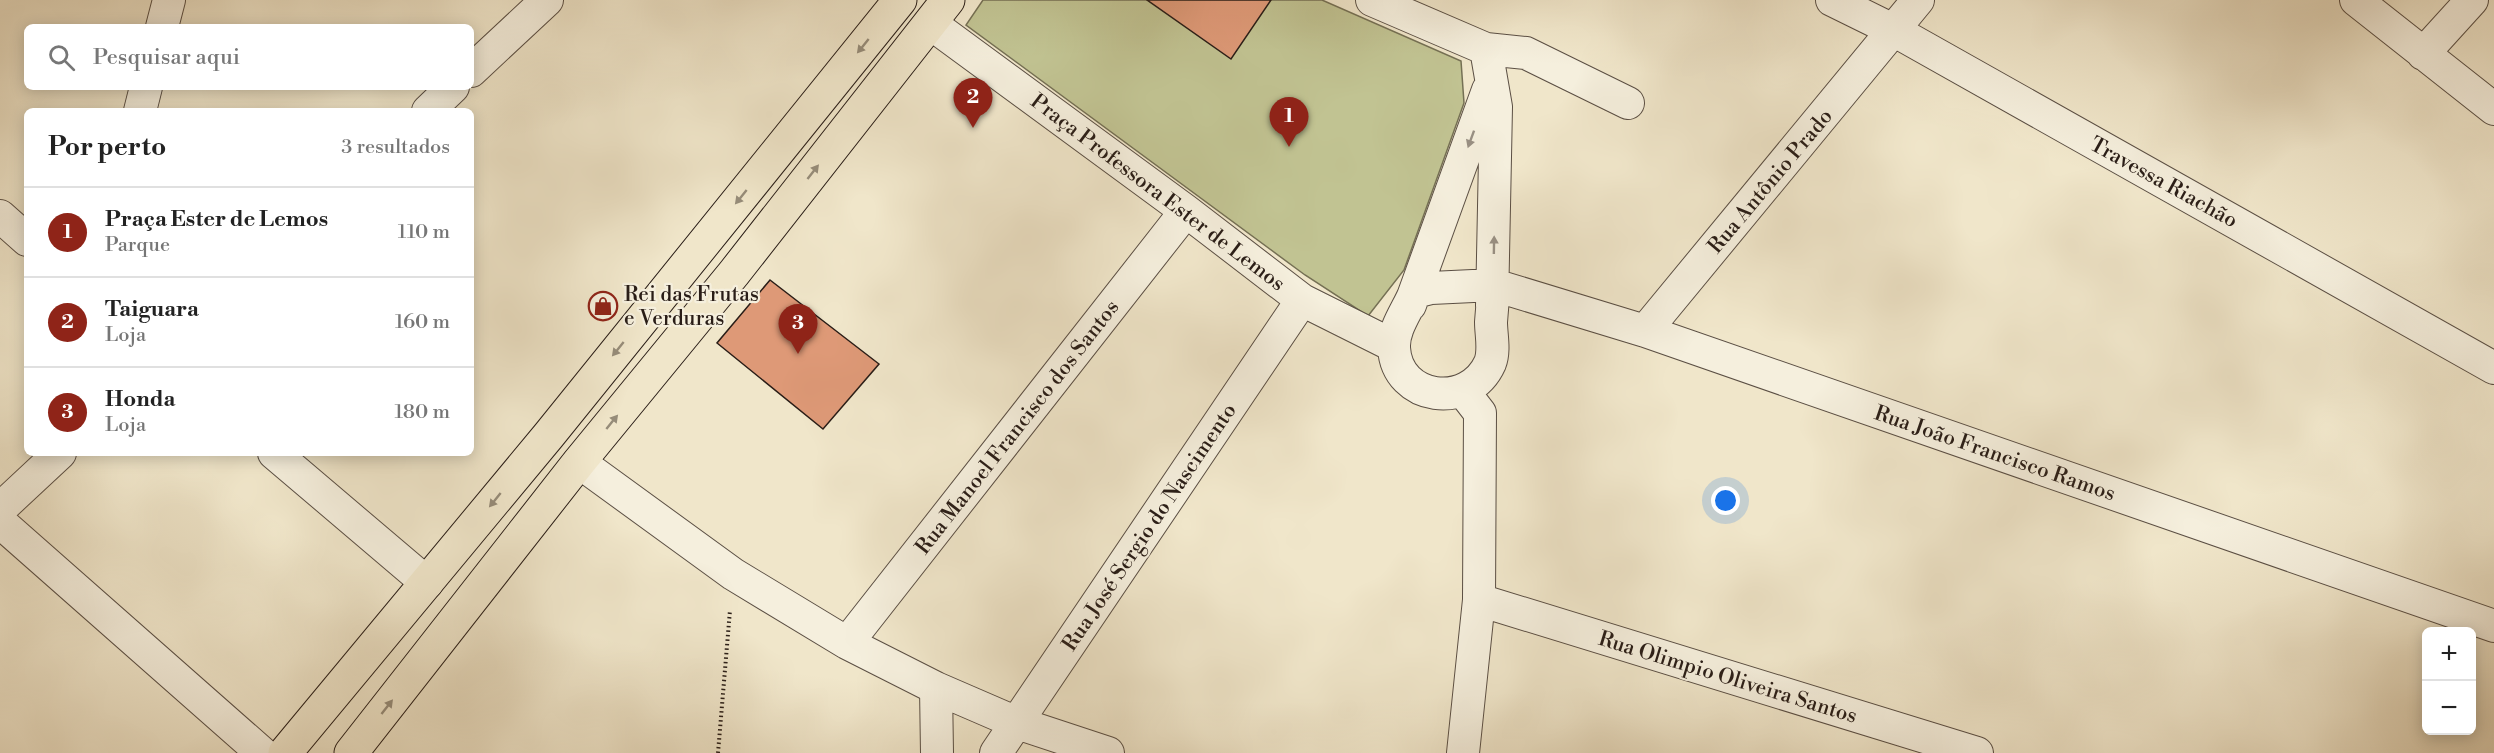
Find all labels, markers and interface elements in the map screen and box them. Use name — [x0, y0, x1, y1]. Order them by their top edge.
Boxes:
search box — [24, 24, 474, 90]
one-way arrow — [858, 38, 870, 53]
icon: search — [45, 41, 78, 74]
text: Pesquisar aqui — [93, 44, 240, 71]
pin: 2 — [954, 78, 992, 128]
street label: Praça Professora Ester de Lemos — [1025, 89, 1290, 297]
pin: 1 — [1270, 98, 1308, 147]
street label: Rua Antônio Prado — [1703, 104, 1839, 259]
one-way arrow — [1465, 130, 1475, 148]
text: Por perto — [48, 131, 166, 163]
street label: Travessa Riachão — [2085, 132, 2242, 234]
text: 3 resultados — [341, 135, 450, 160]
one-way arrow — [807, 164, 820, 180]
one-way arrow — [734, 189, 747, 205]
text: Praça Ester de Lemos — [105, 206, 328, 233]
text: 1 — [63, 220, 72, 245]
text: 110 m — [398, 220, 450, 245]
text: Parque — [105, 233, 170, 258]
one-way arrow — [1489, 236, 1499, 255]
place label: Rei das Frutas e Verduras — [624, 282, 759, 332]
shop icon: Rei das Frutas e Verduras — [587, 290, 619, 322]
street label: Rua Manoel Francisco dos Santos — [910, 295, 1125, 560]
text: Taiguara — [105, 296, 199, 323]
pin: 3 — [778, 304, 818, 354]
text: 2 — [61, 310, 74, 335]
text: 160 m — [395, 310, 450, 335]
text: Loja — [105, 323, 146, 348]
one-way arrow — [612, 341, 625, 357]
text: Honda — [105, 386, 175, 413]
street label: Rua José Sergio do Nascimento — [1057, 399, 1243, 656]
text: 3 — [61, 400, 74, 425]
text: 180 m — [395, 400, 450, 425]
street label: Rua João Francisco Ramos — [1871, 400, 2119, 507]
text: Loja — [105, 413, 146, 438]
one-way arrow — [605, 414, 618, 430]
your location — [1711, 486, 1740, 515]
one-way arrow — [489, 492, 502, 508]
street label: Rua Olimpio Oliveira Santos — [1595, 626, 1860, 730]
map controls — [2422, 627, 2476, 735]
button: + — [2422, 627, 2476, 681]
button: − — [2422, 681, 2476, 735]
one-way arrow — [380, 699, 393, 715]

